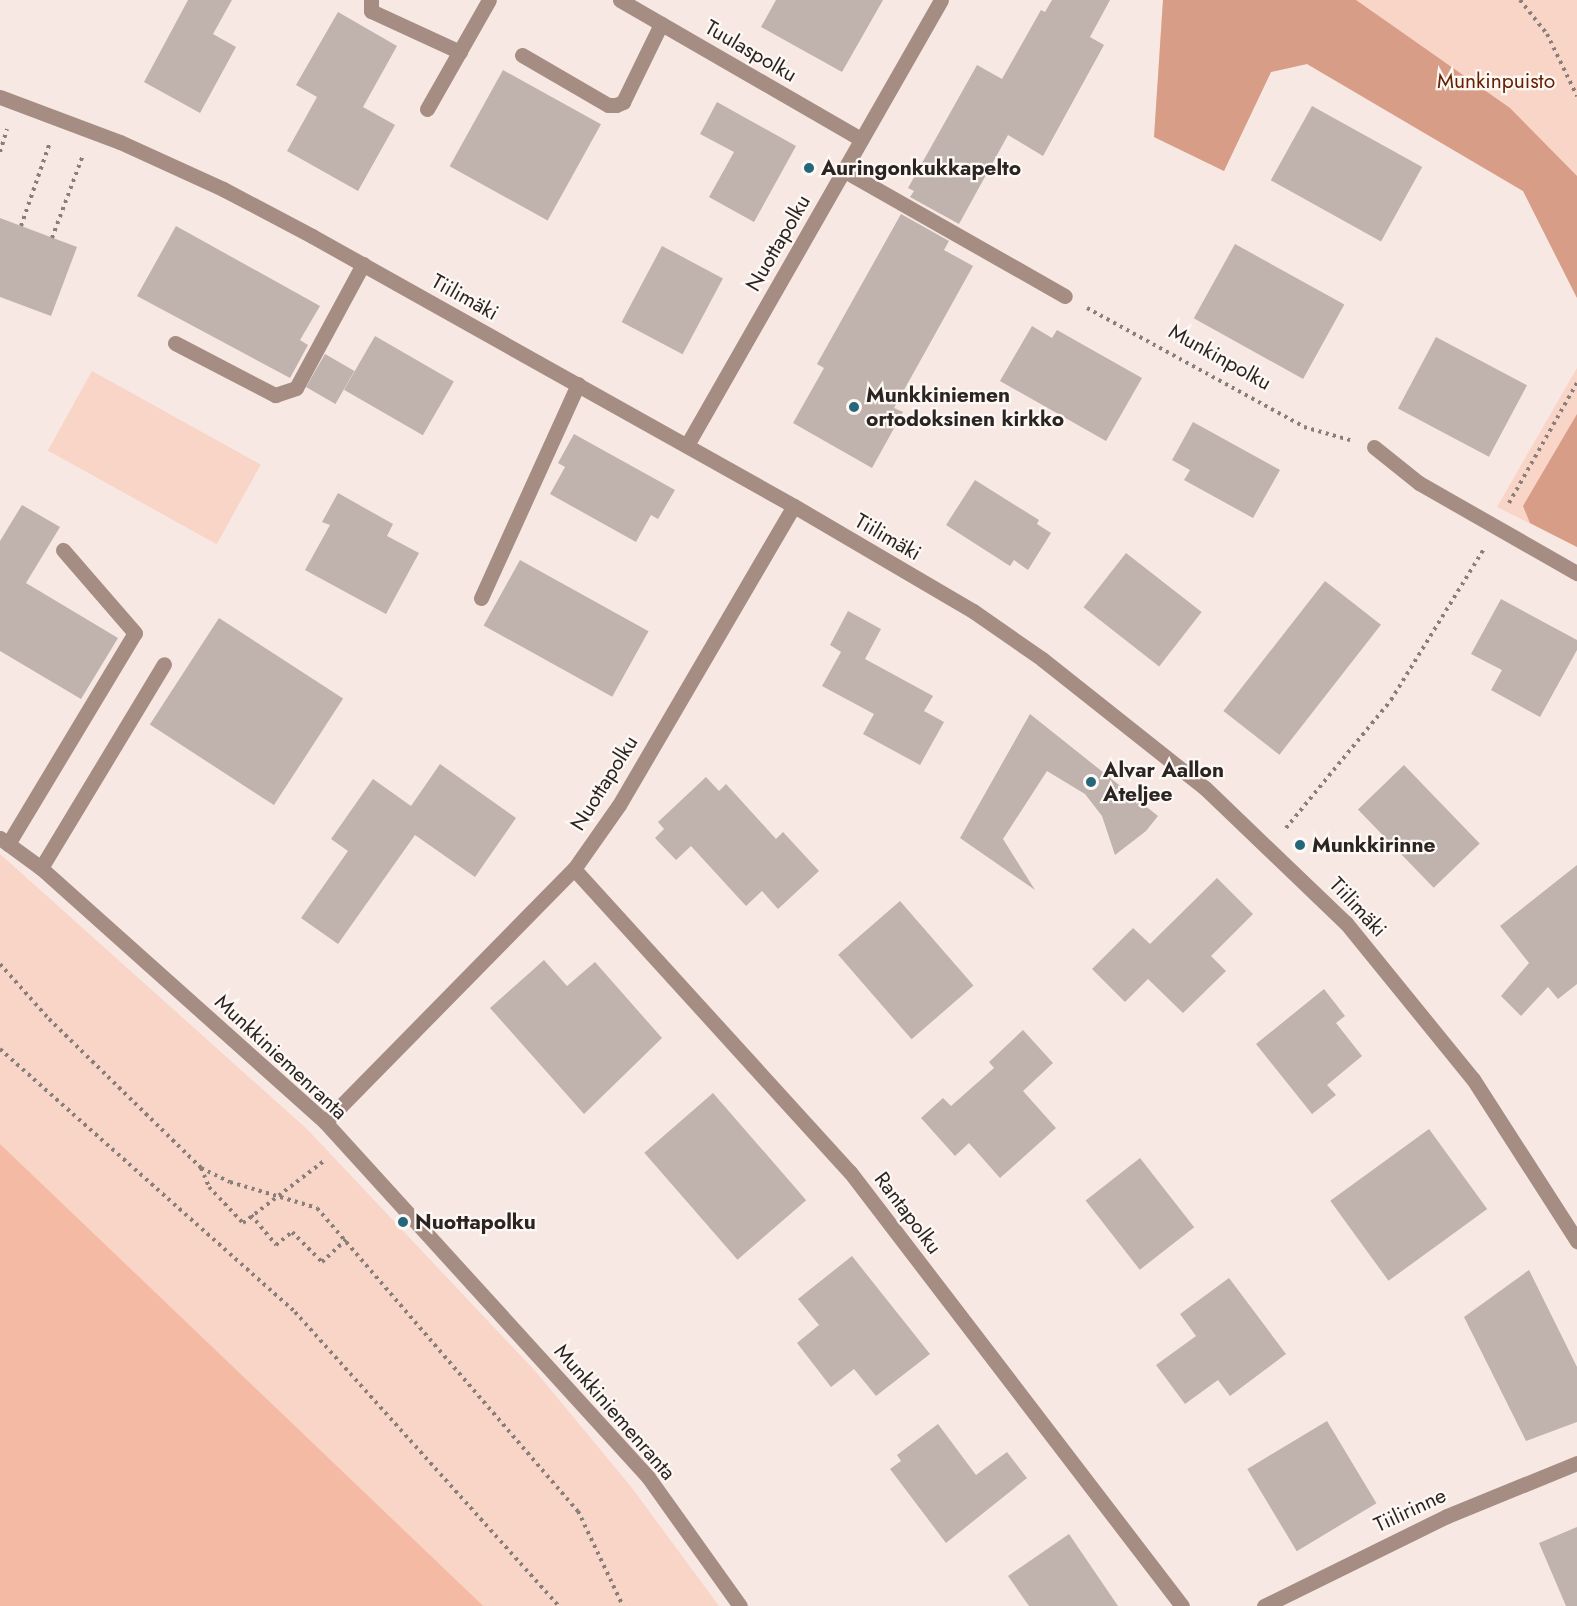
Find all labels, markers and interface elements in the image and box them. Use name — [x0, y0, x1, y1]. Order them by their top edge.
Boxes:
street label: Tuulaspolku — [701, 15, 801, 87]
park label: Munkinpuisto — [1437, 68, 1555, 94]
place label: Auringonkukkapelto — [821, 155, 1021, 181]
marker: Auringonkukkapelto — [802, 161, 816, 175]
street label: Nuottapolku — [740, 190, 816, 296]
street label: Tiilimäki — [427, 268, 503, 326]
street label: Munkinpolku — [1164, 319, 1276, 395]
place label: Munkkiniemen ortodoksinen kirkko — [866, 382, 1064, 432]
marker: Munkkiniemen ortodoksinen kirkko — [847, 400, 861, 414]
street label: Tiilimäki — [850, 508, 926, 566]
street label: Nuottapolku — [565, 731, 643, 835]
place label: Alvar Aallon Ateljee — [1103, 757, 1224, 807]
marker: Alvar Aallon Ateljee — [1084, 775, 1098, 789]
place label: Munkkirinne — [1312, 832, 1436, 858]
marker: Munkkirinne — [1293, 838, 1307, 852]
street label: Tiilimäki — [1324, 872, 1392, 942]
street label: Munkkiniemenranta — [210, 989, 352, 1125]
street label: Rantapolku — [869, 1167, 947, 1259]
place label: Nuottapolku — [415, 1209, 536, 1235]
marker: Nuottapolku — [396, 1215, 410, 1229]
street label: Munkkiniemenranta — [549, 1339, 681, 1485]
street label: Tiilirinne — [1370, 1482, 1450, 1538]

